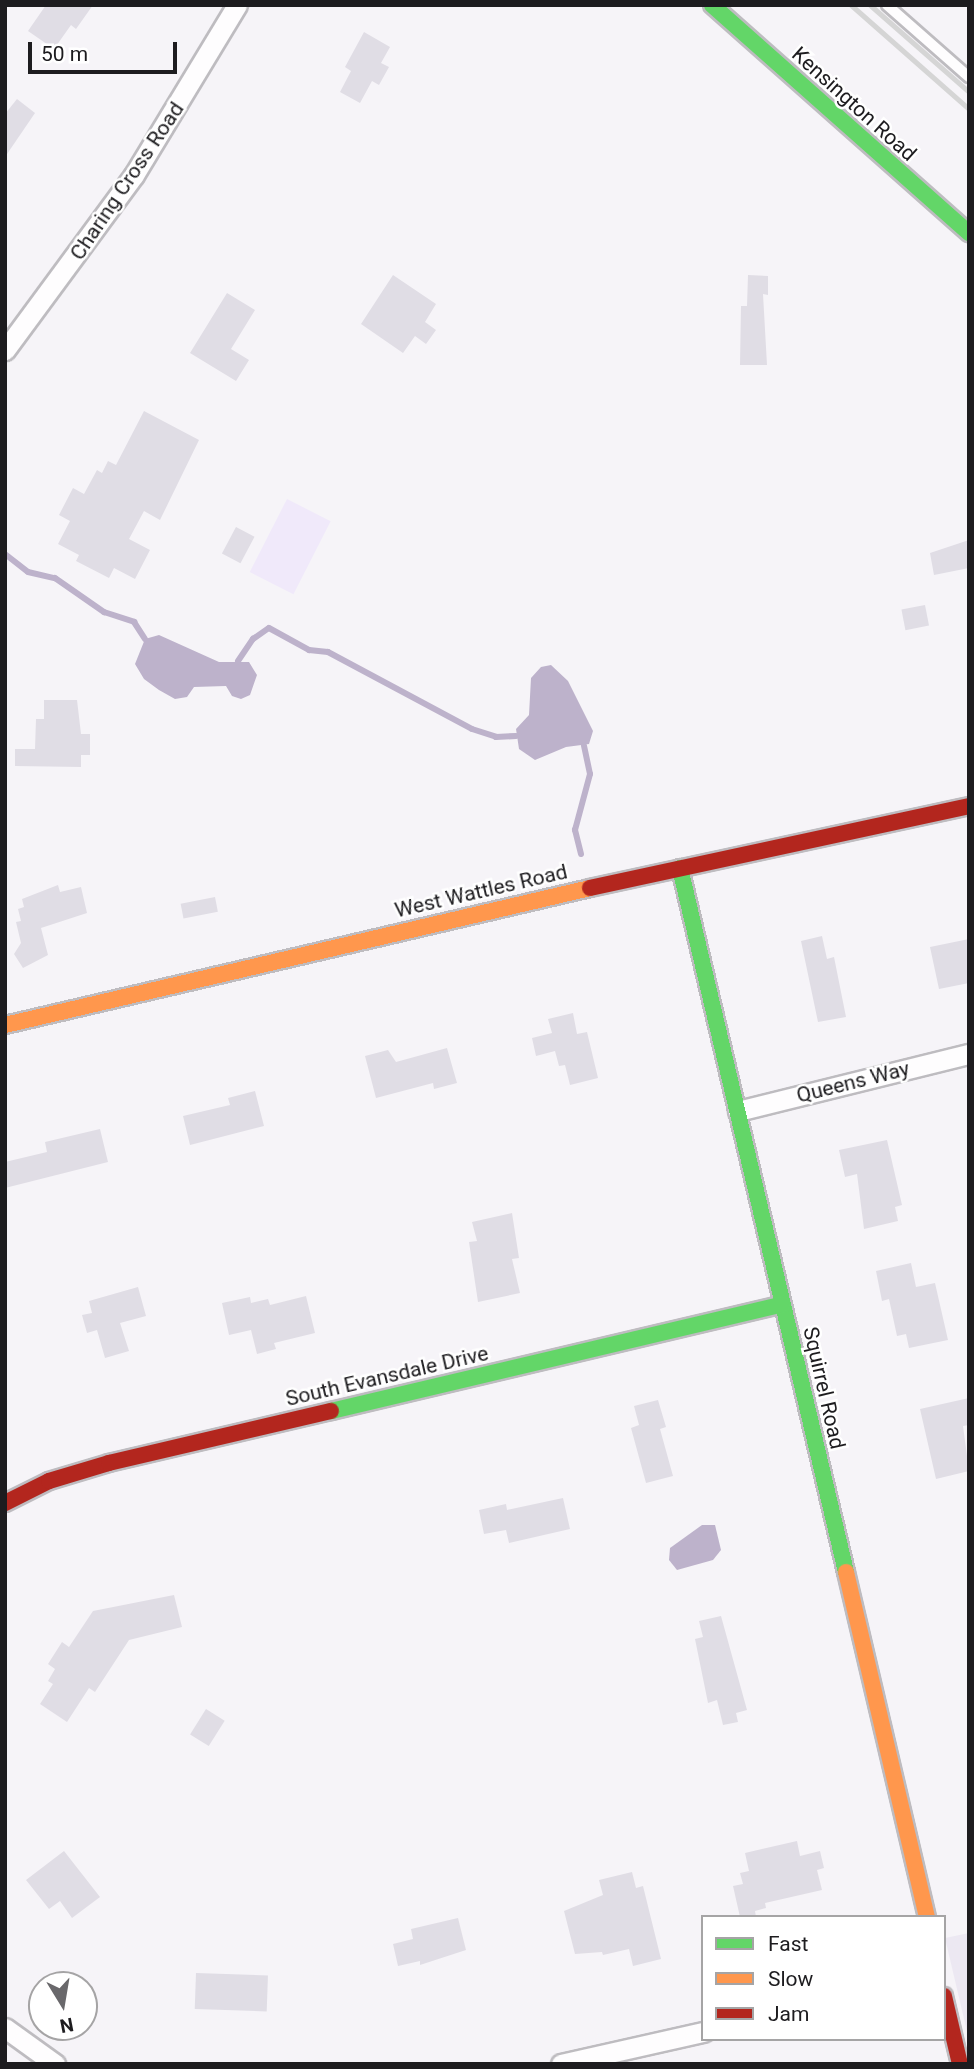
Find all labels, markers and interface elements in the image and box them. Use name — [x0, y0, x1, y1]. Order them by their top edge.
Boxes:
scale bar — [32, 28, 180, 72]
text: 50 m — [41, 42, 88, 66]
street label: Kensington Road — [787, 42, 921, 166]
street label: Charing Cross Road — [65, 97, 189, 265]
street label: West Wattles Road — [392, 859, 570, 923]
street label: Queens Way — [794, 1056, 912, 1108]
street label: Squirrel Road — [798, 1324, 850, 1452]
street label: South Evansdale Drive — [283, 1340, 491, 1412]
legend — [701, 1915, 946, 2041]
text: Fast — [768, 1932, 808, 1956]
text: Slow — [768, 1967, 813, 1991]
north arrow — [28, 1971, 98, 2041]
text: Jam — [768, 2002, 809, 2026]
text: N — [58, 2013, 75, 2038]

